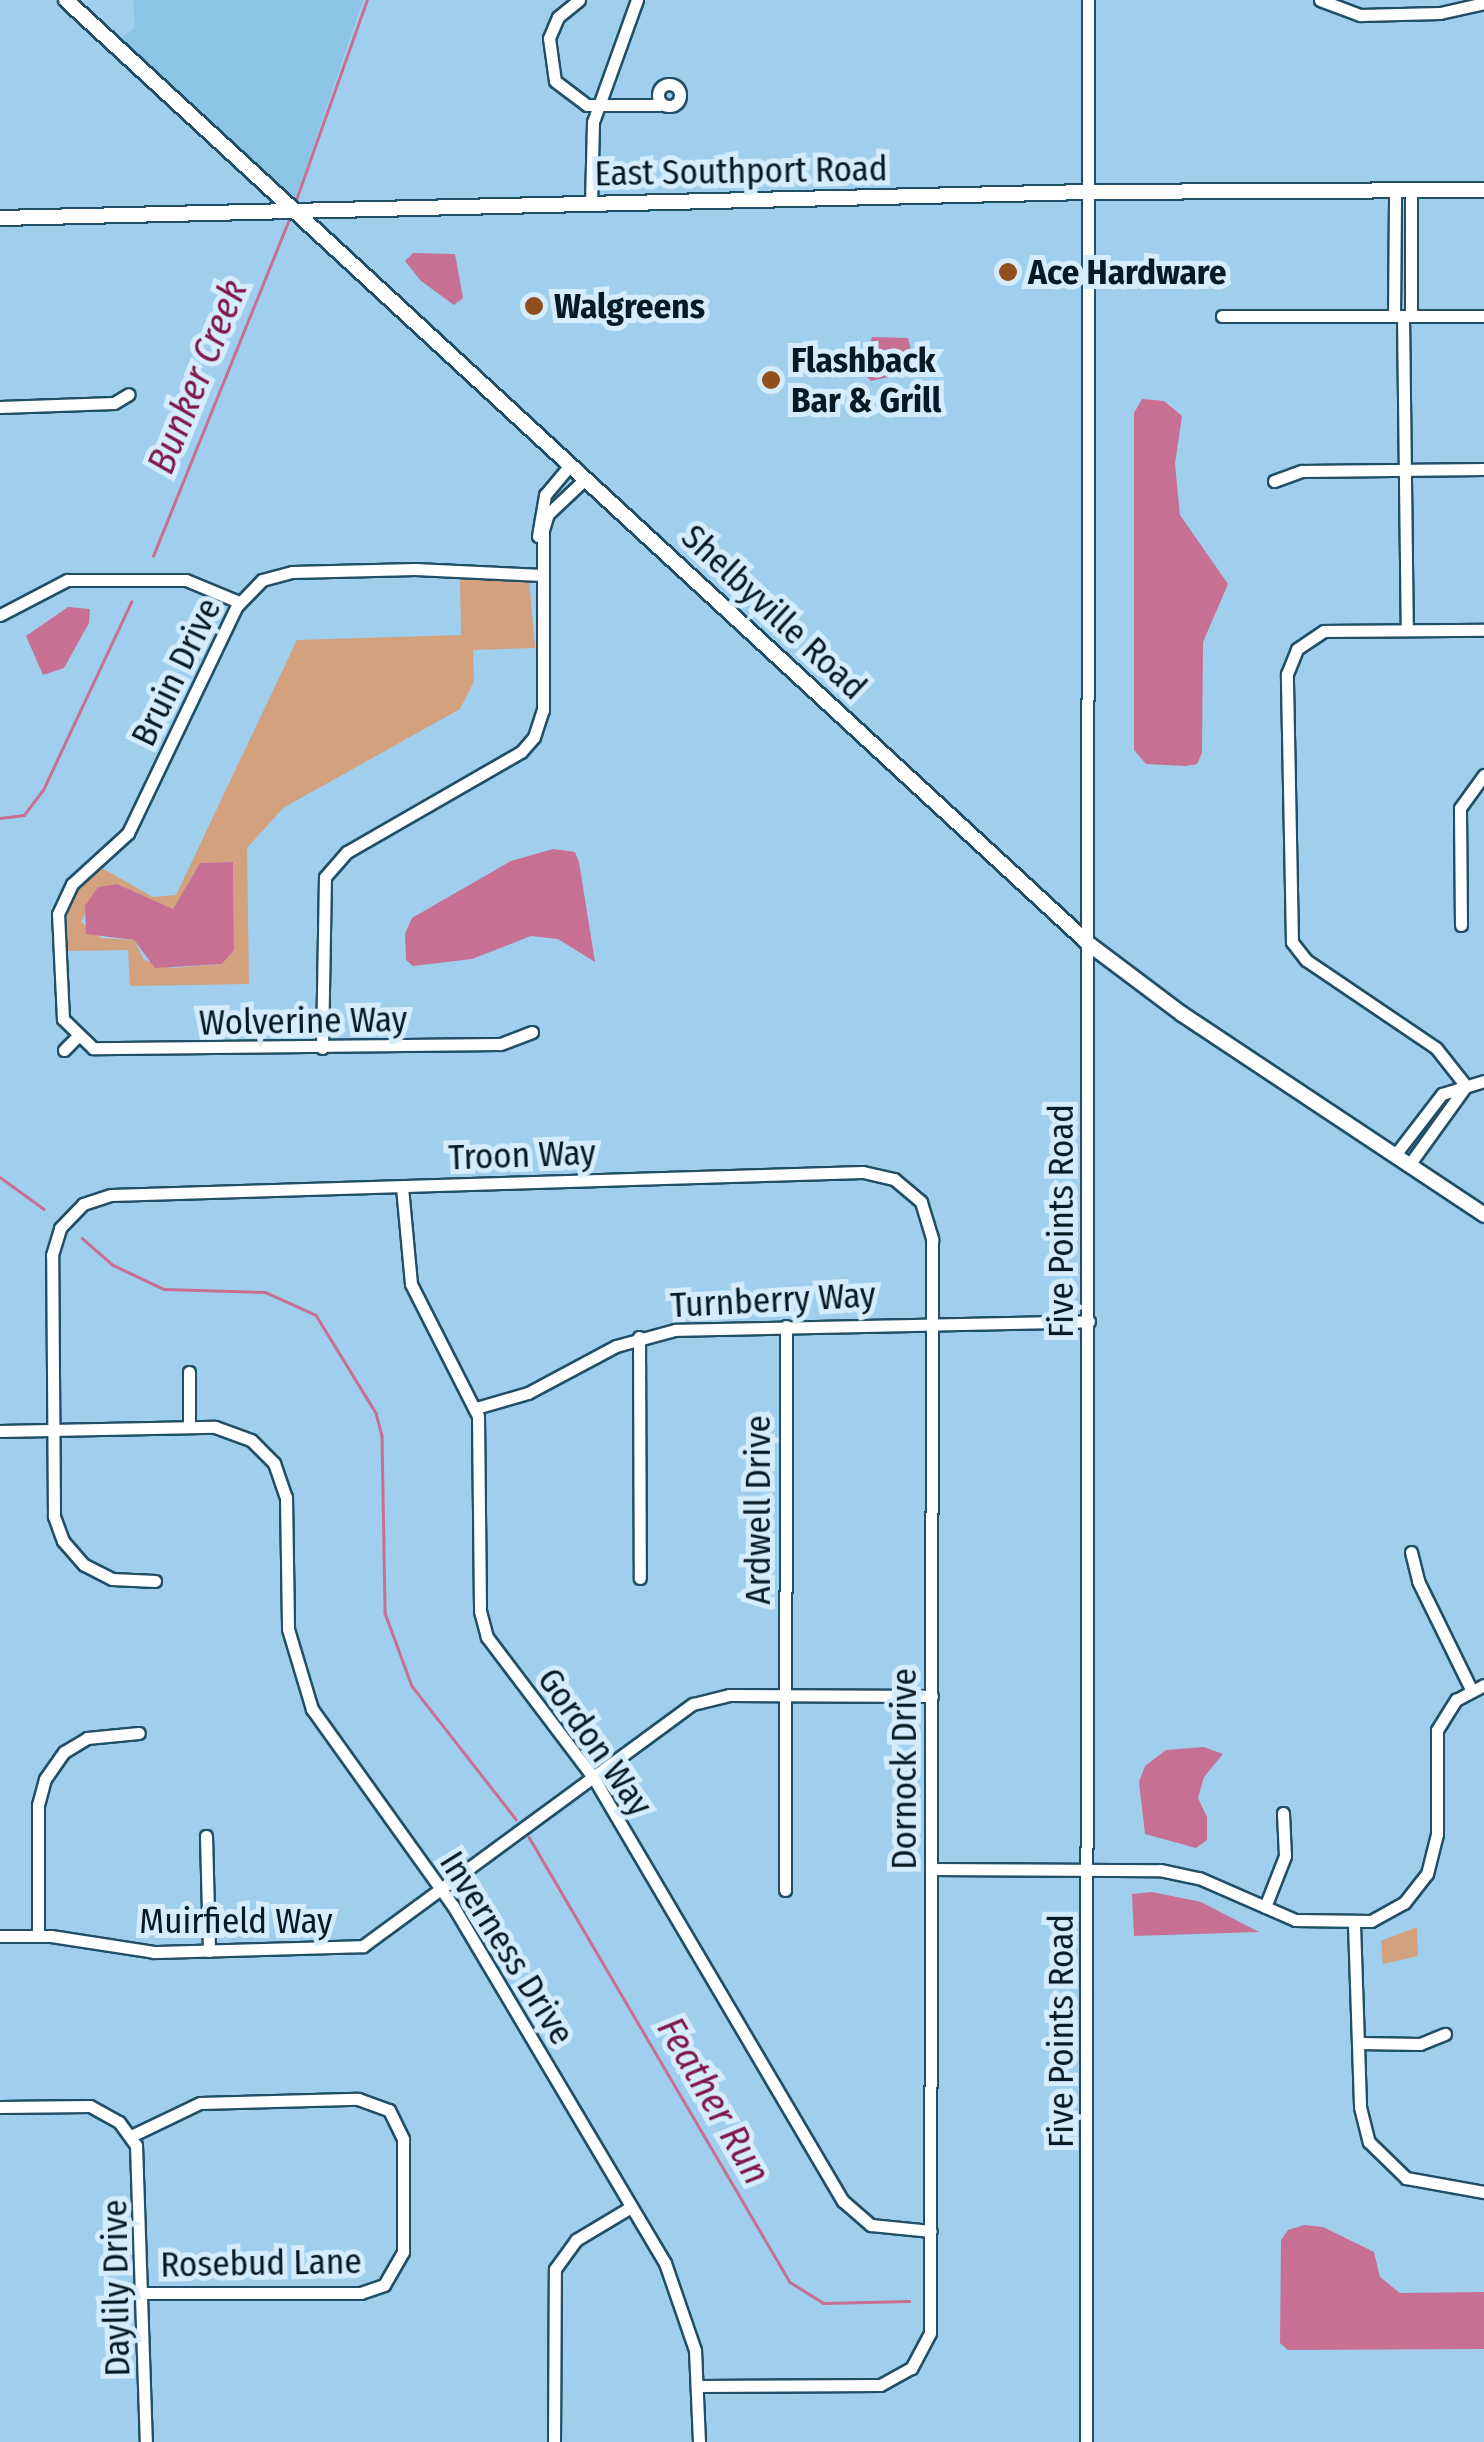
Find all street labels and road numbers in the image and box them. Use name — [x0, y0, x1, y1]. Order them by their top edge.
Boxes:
street label: East Southport Road — [594, 147, 888, 195]
street label: Shelbyville Road — [673, 516, 875, 708]
street label: Bruin Drive — [122, 591, 230, 753]
street label: Wolverine Way — [199, 998, 407, 1044]
street label: Five Points Road — [1040, 1104, 1082, 1338]
street label: Troon Way — [448, 1131, 596, 1179]
street label: Turnberry Way — [669, 1274, 877, 1326]
street label: Ardwell Drive — [737, 1415, 779, 1605]
street label: Gordon Way — [529, 1660, 661, 1824]
street label: Dornock Drive — [883, 1668, 925, 1870]
street label: Inverness Drive — [431, 1844, 583, 2052]
street label: Muirfield Way — [139, 1900, 333, 1942]
street label: Five Points Road — [1040, 1914, 1082, 2148]
street label: Daylily Drive — [93, 2199, 139, 2377]
street label: Rosebud Lane — [160, 2240, 362, 2286]

